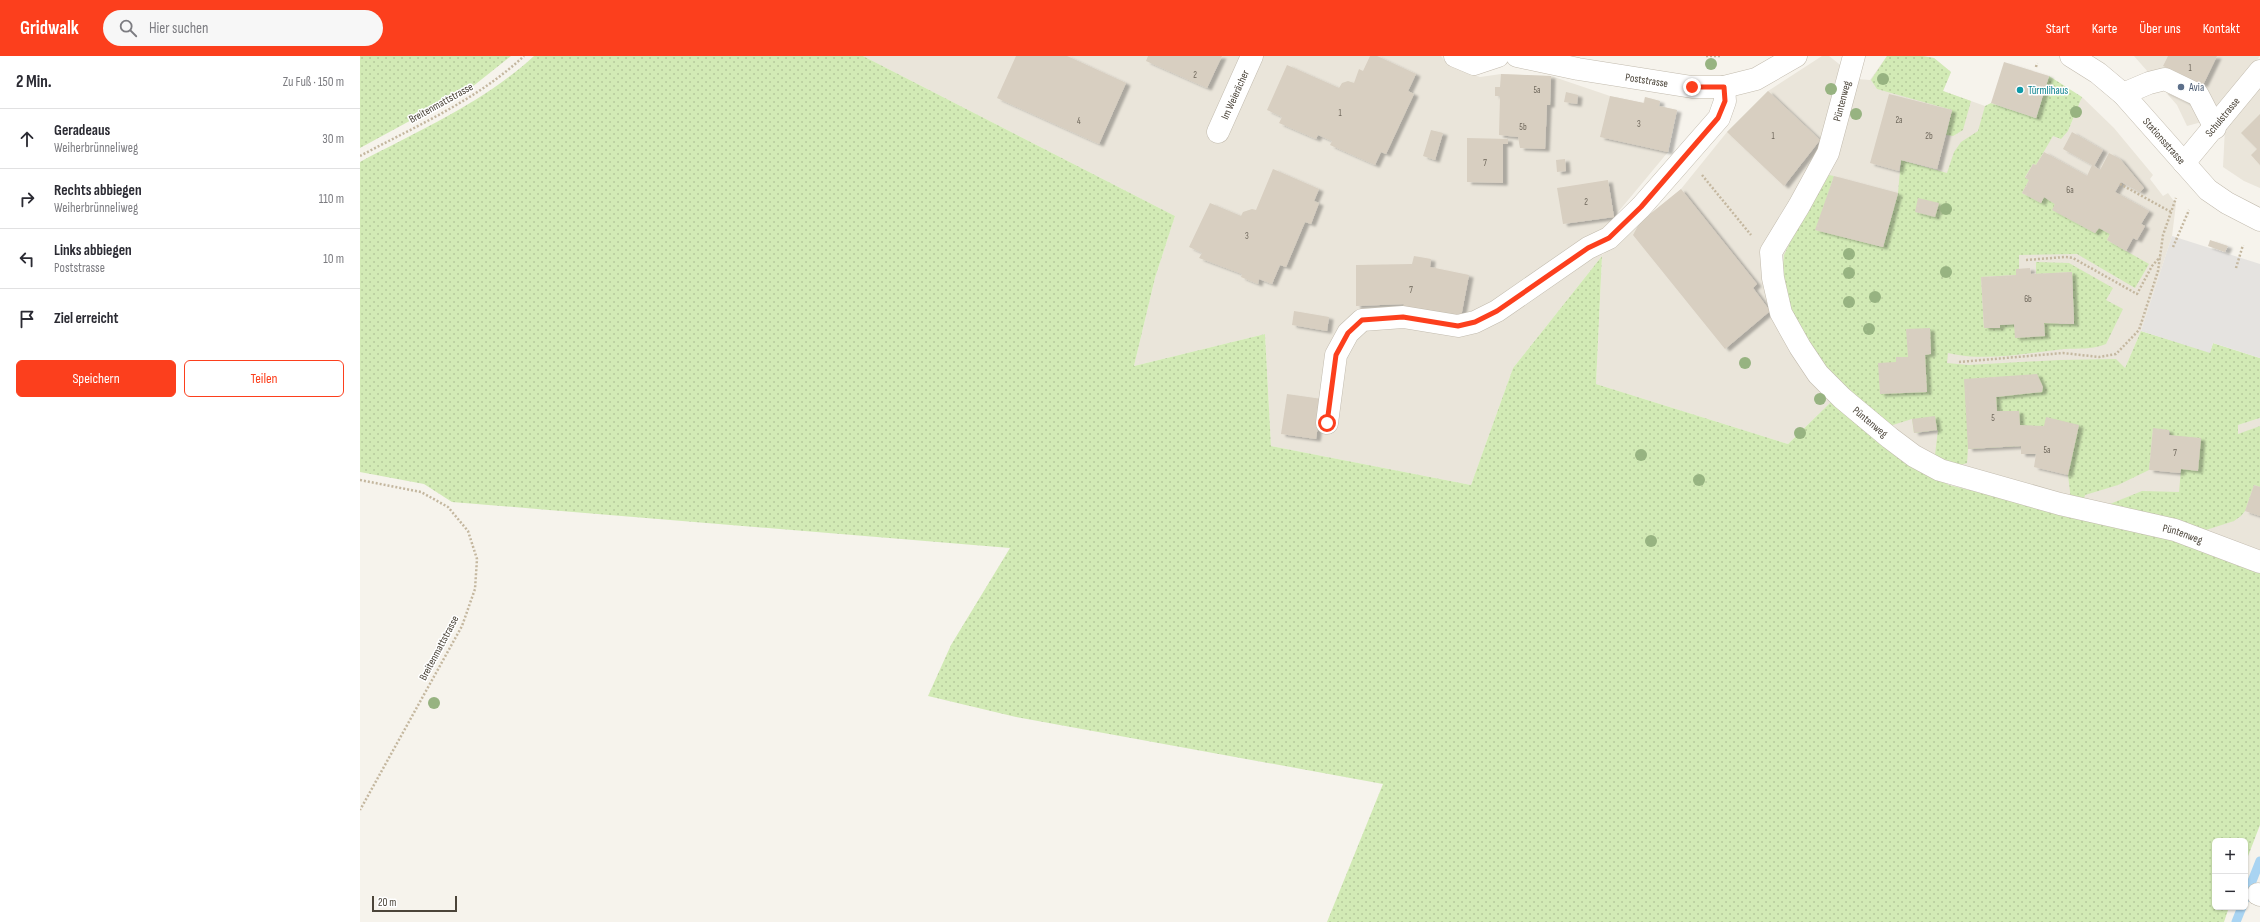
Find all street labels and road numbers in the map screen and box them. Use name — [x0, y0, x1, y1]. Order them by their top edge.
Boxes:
street label: Im Weierächer — [1218, 68, 1251, 121]
street label: Poststrasse — [1624, 70, 1669, 90]
street label: Püntenweg — [1830, 79, 1854, 123]
street label: Breitenmattstrasse — [407, 80, 475, 126]
street label: Schulstrasse — [2202, 94, 2242, 139]
street label: Stationsstrasse — [2140, 115, 2188, 167]
street label: Püntenweg — [1850, 403, 1891, 440]
street label: Püntenweg — [2161, 521, 2205, 547]
street label: Breitenmattstrasse — [417, 613, 461, 683]

